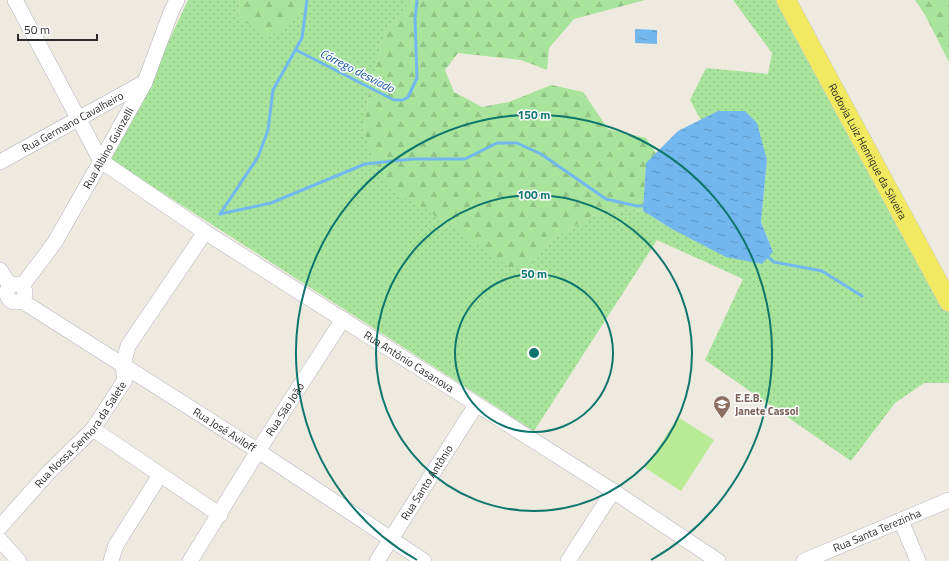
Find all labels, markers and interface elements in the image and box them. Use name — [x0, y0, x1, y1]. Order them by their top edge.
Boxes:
scale bar — [18, 16, 97, 42]
text: 50 m — [24, 20, 50, 39]
water label: Córrego desviado — [317, 44, 399, 98]
street label: Rodovia Luiz Henrique da Silveira — [824, 80, 911, 223]
street label: Rua Germano Cavalheiro — [19, 87, 126, 156]
street label: Rua Albino Guinzelli — [79, 104, 137, 192]
text: 150 m — [518, 105, 550, 124]
text: 100 m — [518, 185, 550, 204]
text: 50 m — [521, 264, 547, 283]
street label: Rua Antônio Casanova — [361, 327, 457, 396]
centre of rings — [527, 346, 541, 360]
street label: Rua Nossa Senhora da Salete — [31, 378, 130, 491]
street label: Rua São João — [262, 379, 308, 439]
place label: E.E.B. Janete Cassol — [735, 390, 798, 419]
school or university icon: E.E.B. Janete Cassol — [712, 394, 732, 419]
street label: Rua José Aviloff — [190, 404, 260, 456]
street label: Rua Santo Antônio — [397, 442, 457, 523]
street label: Rua Santa Terezinha — [830, 505, 924, 556]

